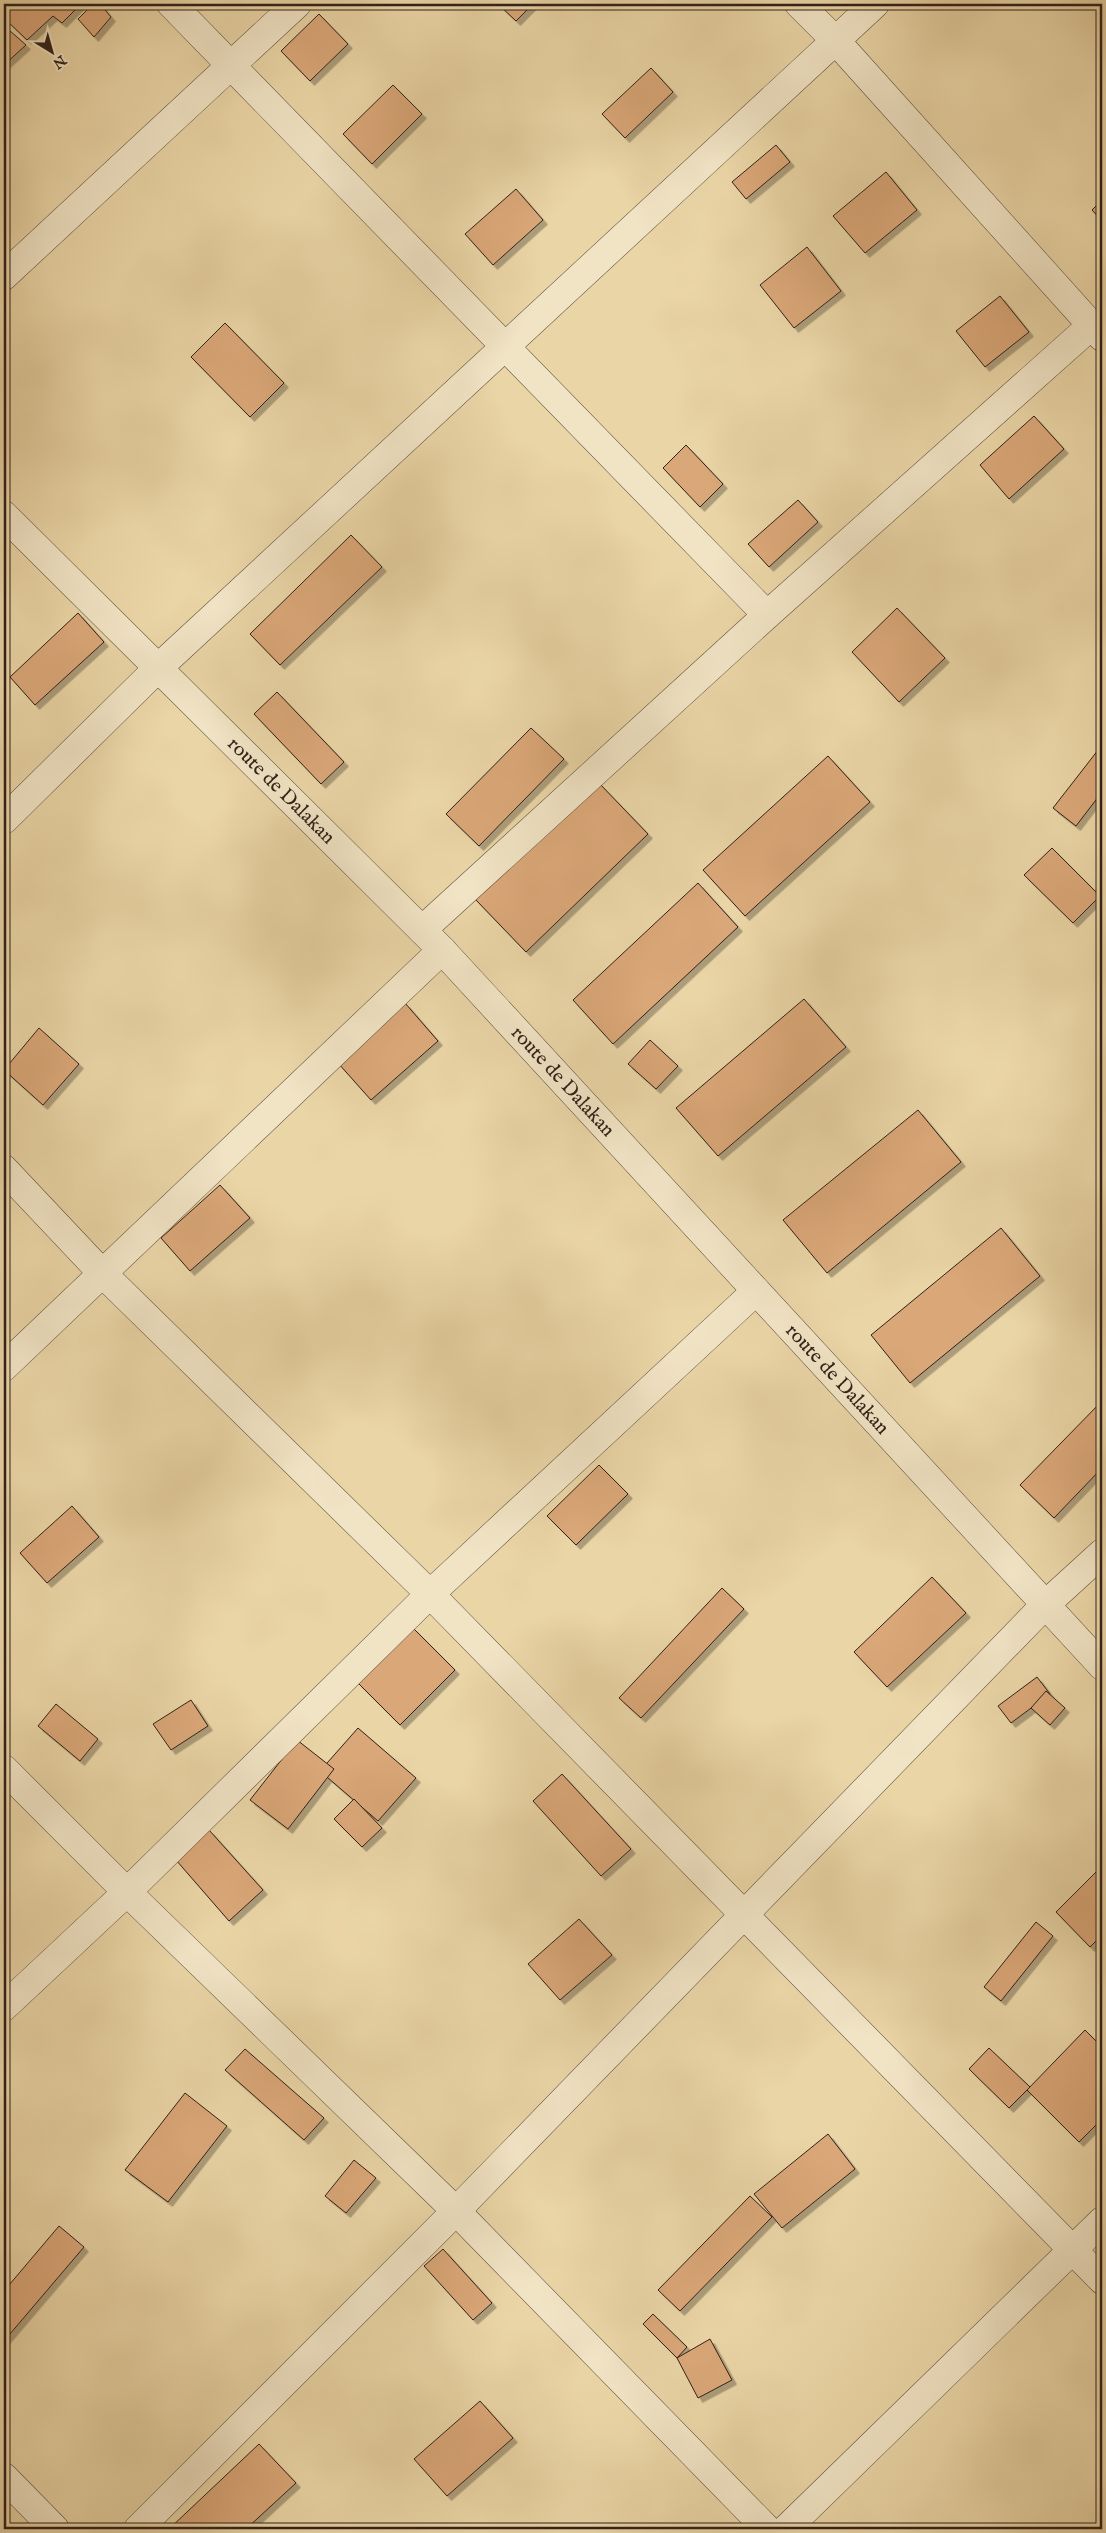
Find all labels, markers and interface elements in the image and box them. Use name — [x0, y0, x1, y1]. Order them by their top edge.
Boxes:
north arrow — [28, 28, 78, 78]
text: N — [49, 50, 70, 72]
street label: route de Dalakan — [222, 732, 341, 850]
street label: route de Dalakan — [506, 1021, 621, 1142]
street label: route de Dalakan — [780, 1319, 895, 1440]

